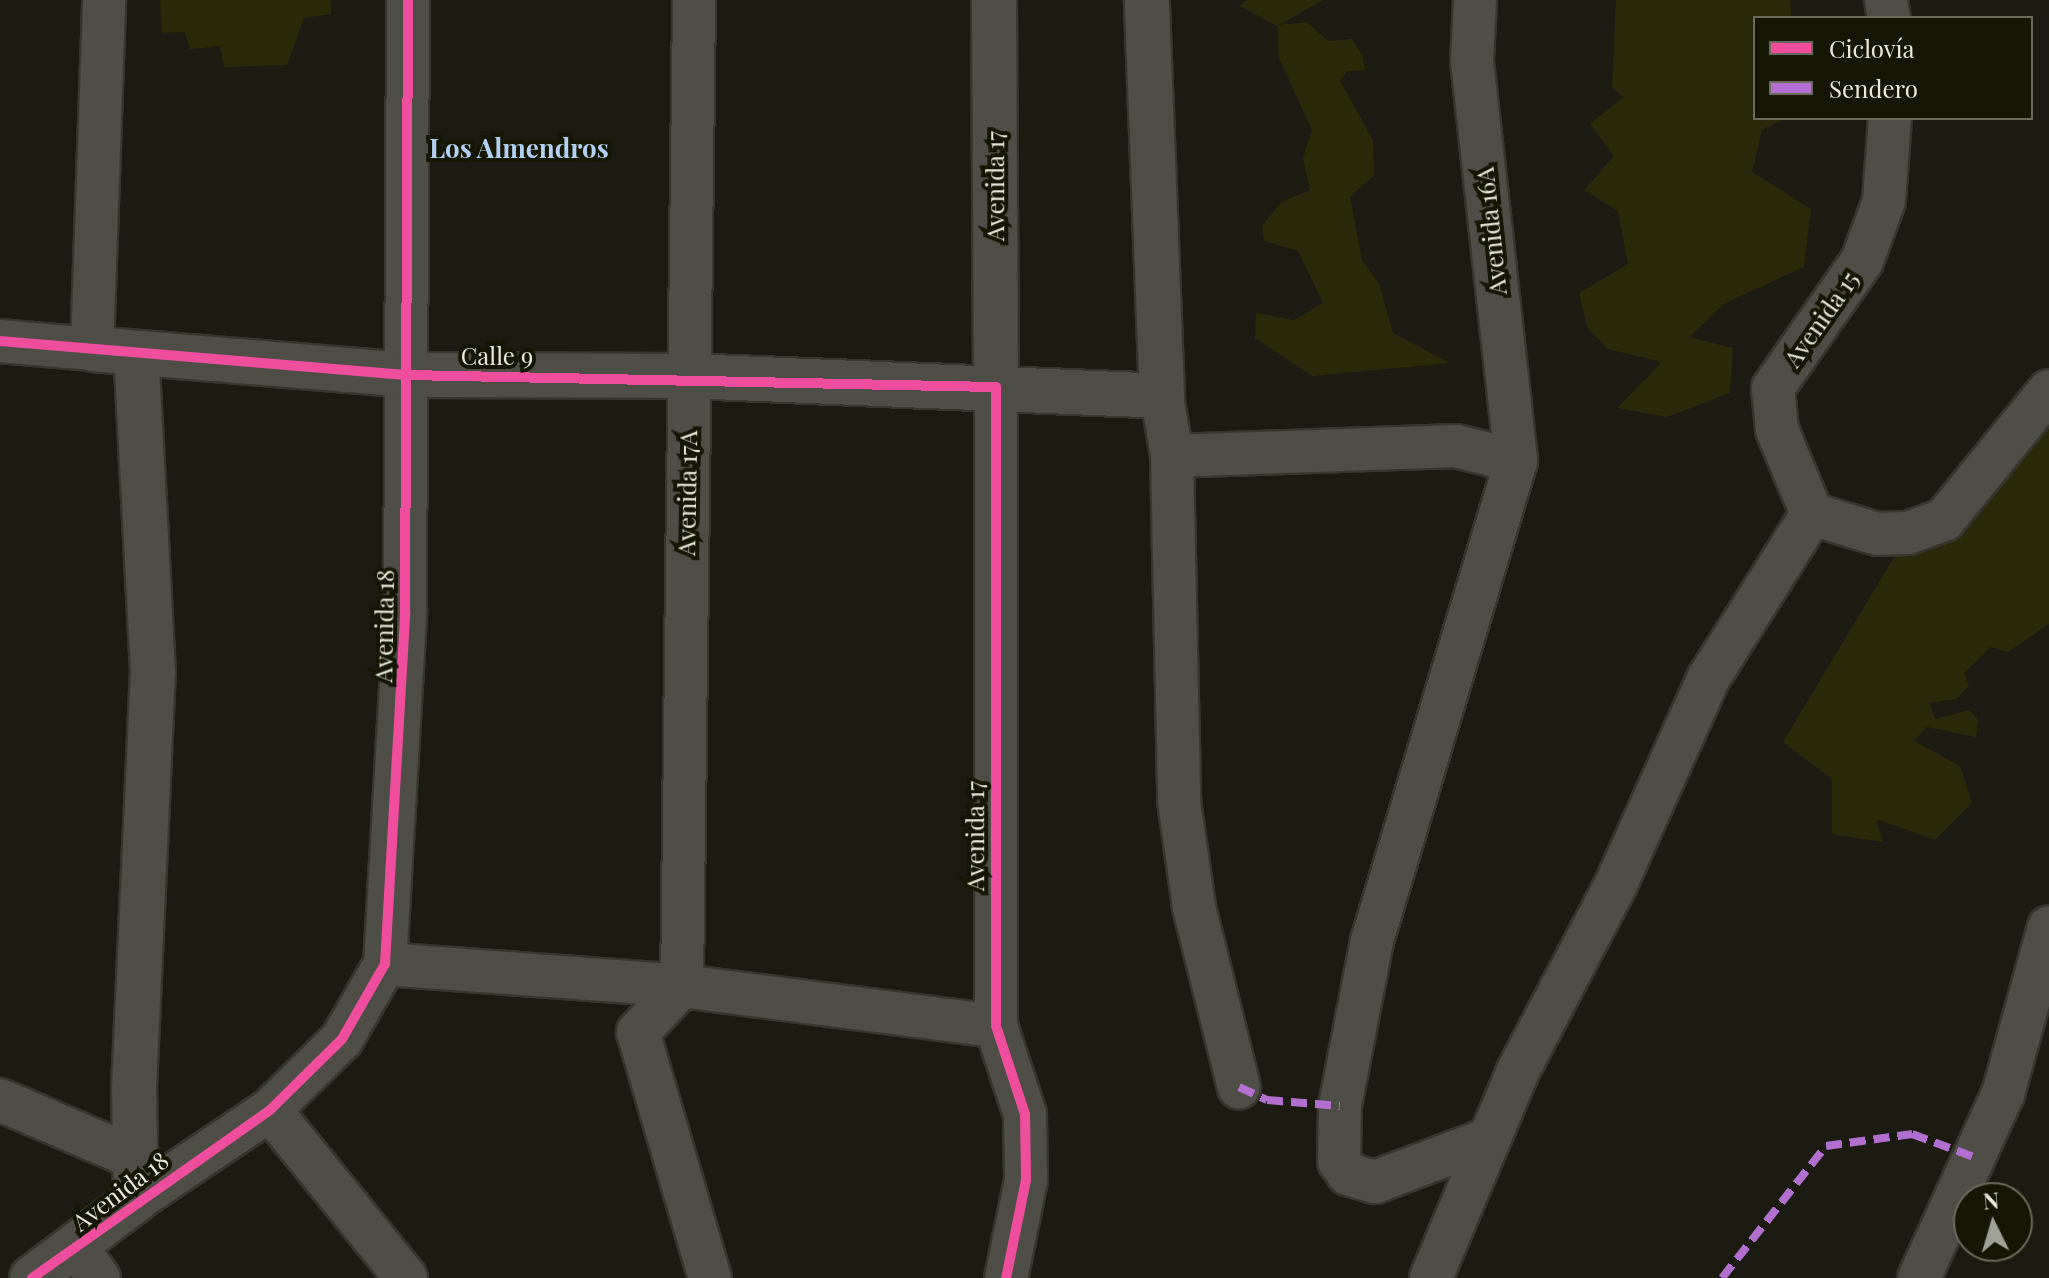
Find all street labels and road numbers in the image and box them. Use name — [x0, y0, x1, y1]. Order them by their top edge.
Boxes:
street label: Avenida 17 — [981, 131, 1009, 241]
street label: Avenida 16A — [1470, 166, 1512, 296]
street label: Avenida 15 — [1777, 265, 1865, 373]
street label: Calle 9 — [461, 342, 533, 370]
street label: Avenida 17A — [672, 430, 702, 556]
street label: Avenida 18 — [369, 569, 399, 683]
street label: Avenida 17 — [961, 781, 989, 891]
street label: Avenida 18 — [66, 1145, 174, 1237]

